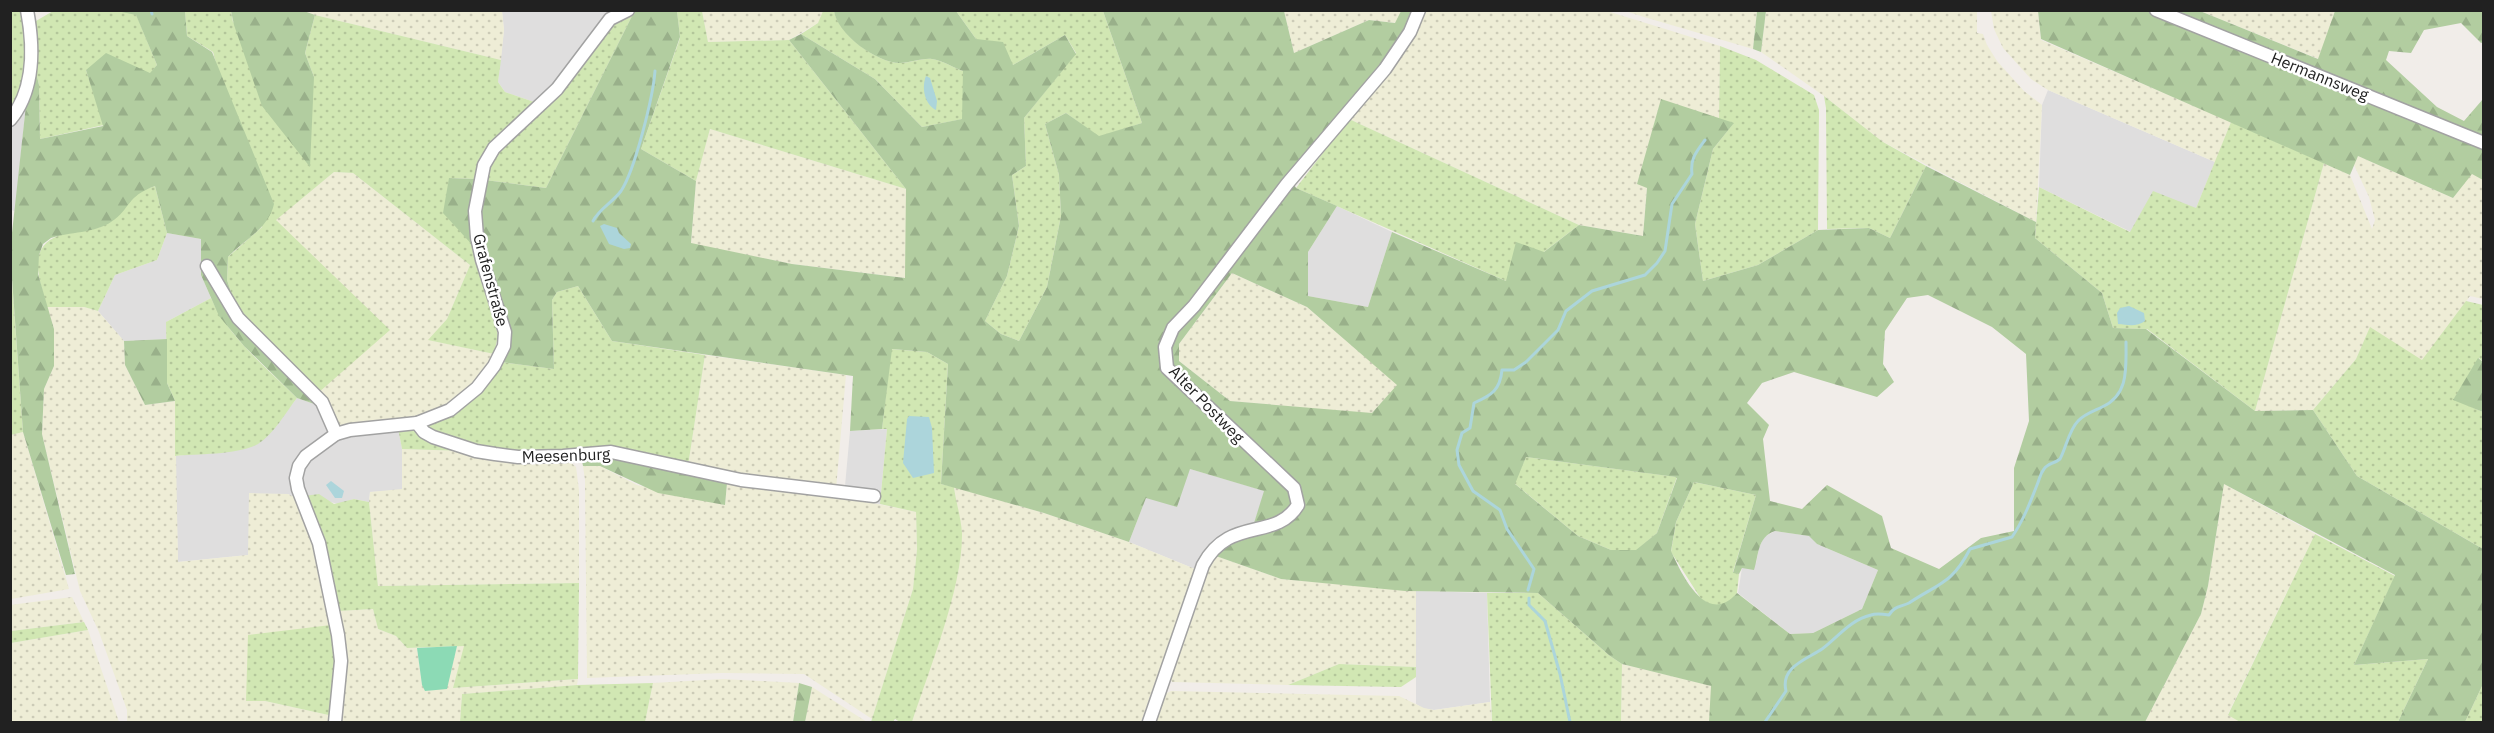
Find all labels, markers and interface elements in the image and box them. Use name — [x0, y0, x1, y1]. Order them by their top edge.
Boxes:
street label: Hermannsweg — [2268, 47, 2372, 105]
street label: Grafenstraße — [469, 231, 513, 329]
street label: Alter Postweg — [1165, 361, 1249, 447]
street label: Meesenburg — [521, 443, 611, 467]

